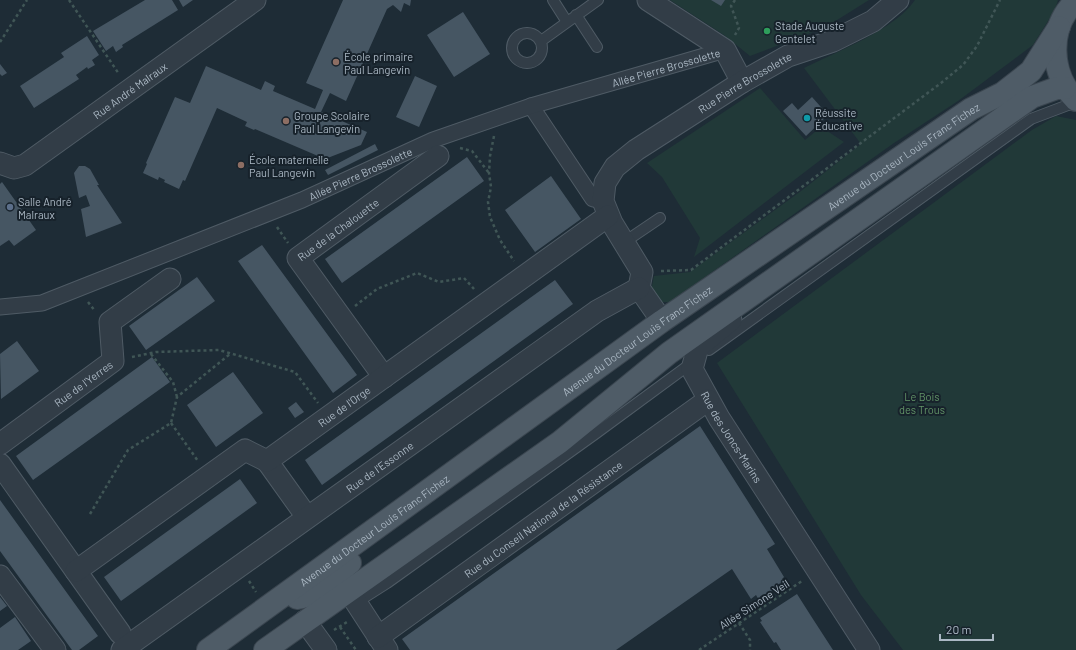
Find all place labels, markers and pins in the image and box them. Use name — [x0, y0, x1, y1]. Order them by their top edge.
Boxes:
place label: Stade Auguste Gentelet — [775, 19, 845, 45]
marker: Stade Auguste Gentelet — [762, 26, 772, 36]
place label: École primaire Paul Langevin — [344, 50, 413, 76]
marker: École primaire Paul Langevin — [331, 57, 341, 67]
place label: Réussite Éducative — [815, 106, 863, 132]
place label: Groupe Scolaire Paul Langevin — [294, 109, 370, 135]
marker: Réussite Éducative — [802, 113, 812, 123]
marker: Groupe Scolaire Paul Langevin — [281, 116, 291, 126]
place label: École maternelle Paul Langevin — [249, 153, 329, 179]
marker: École maternelle Paul Langevin — [236, 160, 246, 170]
place label: Salle André Malraux — [18, 195, 72, 221]
marker: Salle André Malraux — [5, 202, 15, 212]

